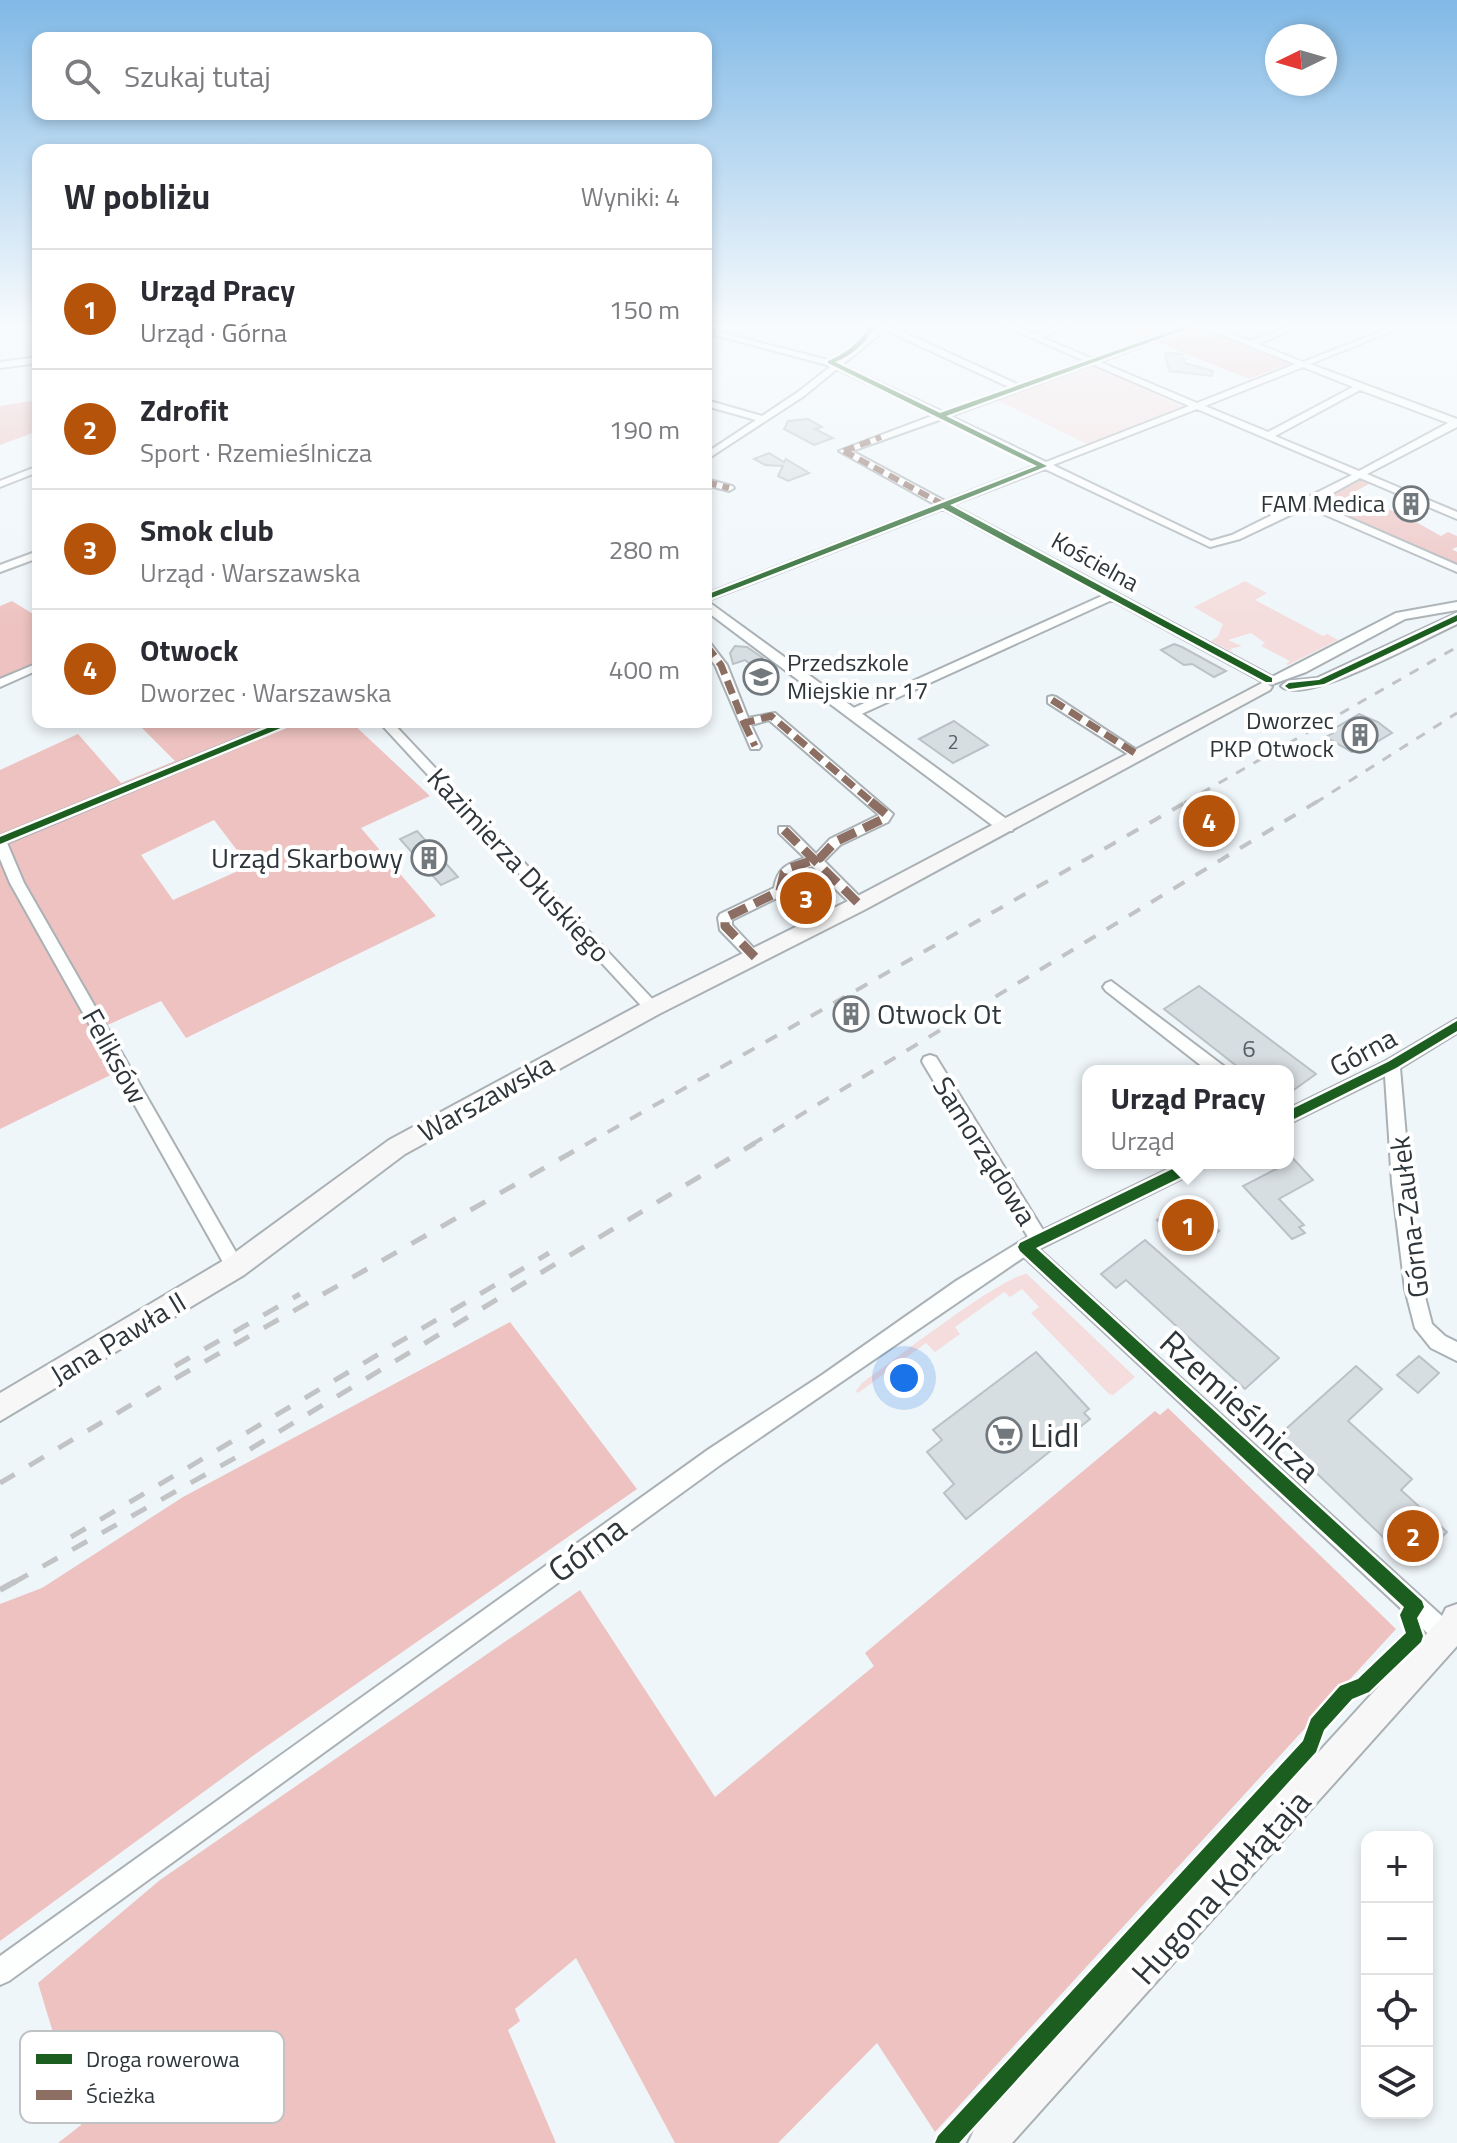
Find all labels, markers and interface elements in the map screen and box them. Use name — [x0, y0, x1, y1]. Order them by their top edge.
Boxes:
north arrow — [1265, 24, 1337, 96]
search box — [32, 32, 712, 120]
text: Szukaj tutaj — [124, 53, 271, 99]
icon: search — [60, 54, 104, 98]
text: W pobliżu — [64, 170, 210, 222]
text: Wyniki: 4 — [581, 177, 680, 216]
text: Urząd Pracy — [140, 267, 295, 313]
text: 1 — [83, 290, 97, 329]
text: 150 m — [609, 290, 680, 329]
text: Urząd · Górna — [140, 313, 287, 352]
text: Zdrofit — [140, 387, 229, 433]
text: 2 — [83, 410, 97, 449]
text: 190 m — [609, 410, 680, 449]
text: Sport · Rzemieślnicza — [140, 433, 372, 472]
place label: FAM Medica — [1261, 485, 1385, 521]
building icon: FAM Medica — [1392, 485, 1430, 523]
text: Smok club — [140, 507, 274, 553]
street label: Kościelna — [1045, 522, 1146, 600]
text: 3 — [83, 530, 97, 569]
text: 280 m — [609, 530, 680, 569]
text: Urząd · Warszawska — [140, 553, 360, 592]
text: Otwock — [140, 627, 238, 673]
place label: Przedszkole Miejskie nr 17 — [787, 644, 928, 708]
text: 4 — [83, 650, 97, 689]
text: 400 m — [609, 650, 680, 689]
school or university icon: Przedszkole Miejskie nr 17 — [742, 658, 780, 696]
text: Dworzec · Warszawska — [140, 673, 391, 712]
place label: Dworzec PKP Otwock — [1210, 702, 1334, 766]
building icon: Dworzec PKP Otwock — [1341, 716, 1379, 754]
house number: 2 — [947, 726, 959, 757]
street label: Kazimierza Dłuskiego — [417, 758, 621, 972]
pin: 4 — [1183, 791, 1235, 851]
place label: Urząd Skarbowy — [211, 836, 403, 879]
building icon: Urząd Skarbowy — [410, 839, 448, 877]
pin: 3 — [780, 868, 832, 928]
place label: Otwock Ot — [877, 992, 1002, 1035]
building icon: Otwock Ot — [832, 995, 870, 1033]
street label: Feliksów — [72, 1000, 159, 1111]
street label: Górna — [1321, 1016, 1404, 1087]
house number: 6 — [1242, 1030, 1256, 1066]
street label: Warszawska — [410, 1043, 562, 1153]
popup — [1082, 1065, 1294, 1169]
street label: Samorządowa — [923, 1068, 1048, 1234]
text: Urząd Pracy — [1110, 1075, 1266, 1121]
text: Urząd — [1110, 1121, 1175, 1160]
street label: Górna-Zaułek — [1377, 1134, 1440, 1300]
pin: 1 — [1162, 1195, 1214, 1255]
street label: Jana Pawła II — [42, 1280, 194, 1395]
street label: Rzemieślnicza — [1149, 1317, 1333, 1494]
your location — [884, 1358, 924, 1398]
place label: Lidl — [1030, 1408, 1080, 1460]
supermarket icon: Lidl — [985, 1416, 1023, 1454]
street label: Górna — [536, 1502, 636, 1594]
pin: 2 — [1387, 1506, 1439, 1566]
street label: Hugona Kołłątaja — [1118, 1777, 1322, 1996]
map controls — [1361, 1831, 1433, 2119]
button: + — [1361, 1831, 1433, 1903]
button: − — [1361, 1903, 1433, 1975]
button: locate — [1361, 1975, 1433, 2047]
legend — [20, 2031, 284, 2123]
text: Droga rowerowa — [86, 2042, 240, 2076]
button: layers — [1361, 2047, 1433, 2119]
text: Ścieżka — [86, 2078, 155, 2112]

